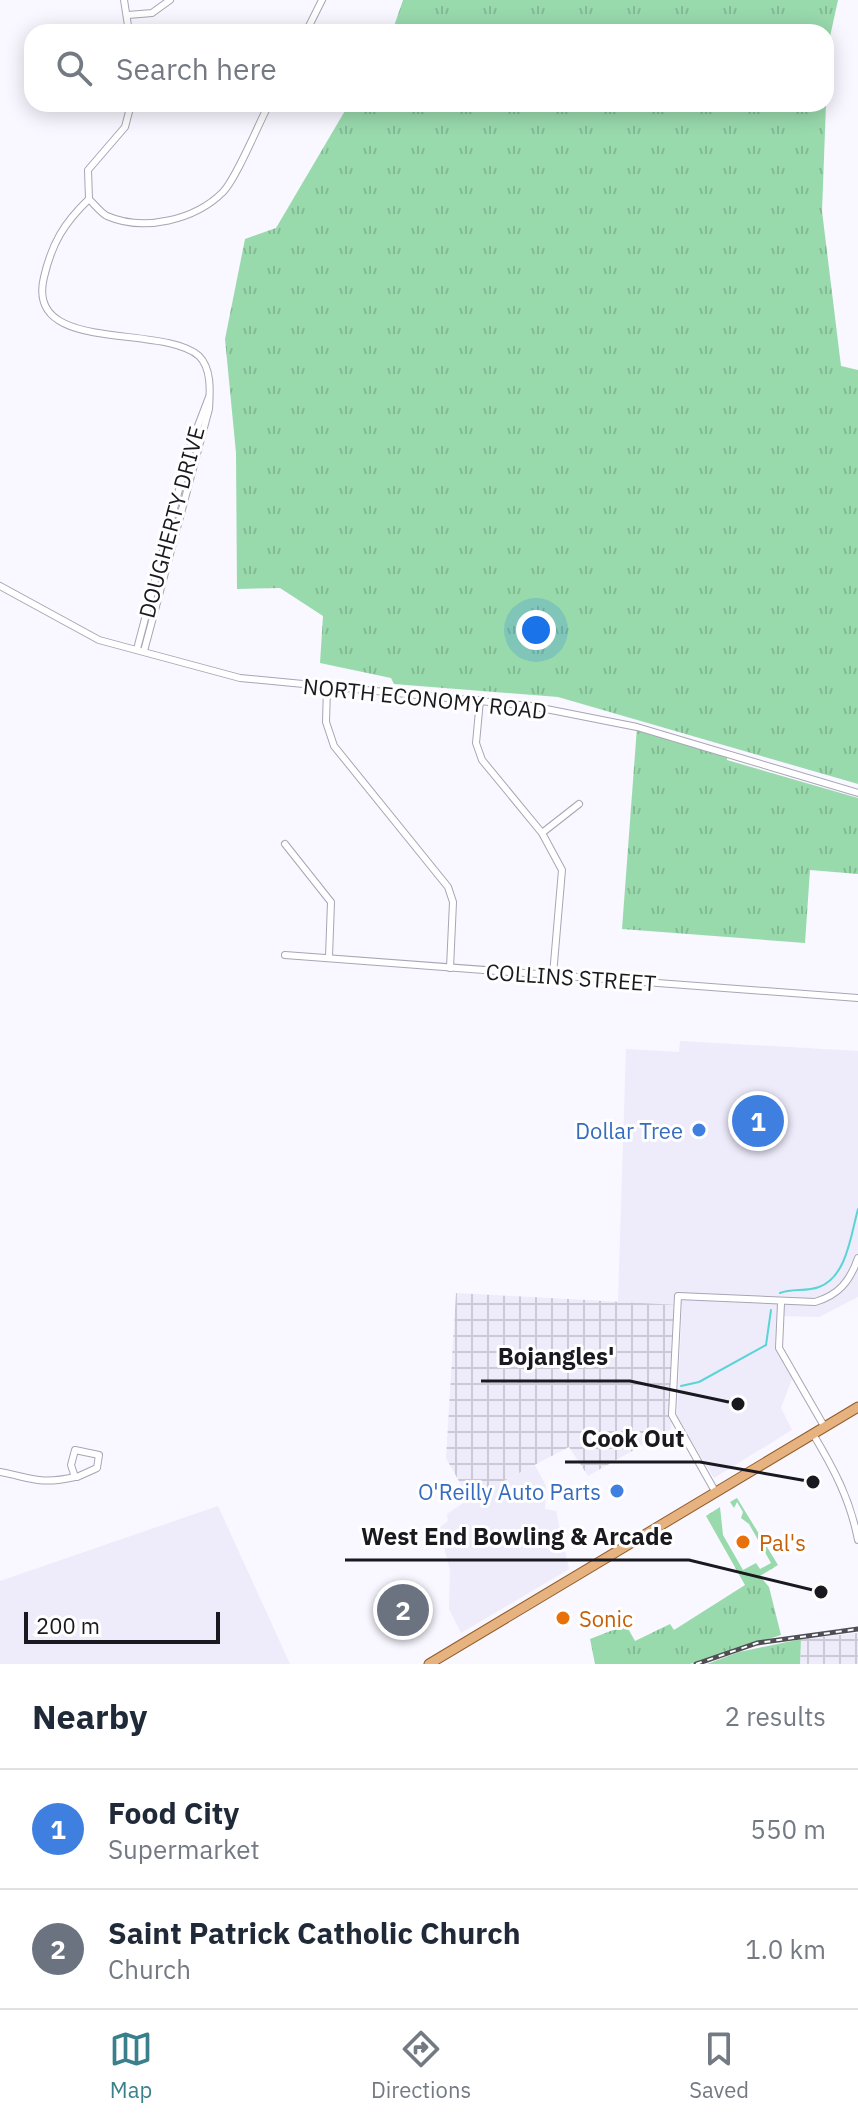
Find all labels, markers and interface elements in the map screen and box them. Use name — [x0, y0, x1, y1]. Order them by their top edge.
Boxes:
search box — [24, 24, 834, 112]
icon: search — [52, 46, 96, 90]
text: Search here — [116, 49, 277, 88]
street label: DOUGHERTY DRIVE — [131, 423, 211, 621]
your location — [516, 610, 556, 650]
street label: NORTH ECONOMY ROAD — [302, 671, 548, 725]
street label: COLLINS STREET — [485, 957, 658, 997]
pin: 1 — [732, 1091, 784, 1151]
place label: Dollar Tree — [575, 1116, 683, 1145]
marker: Dollar Tree — [690, 1121, 708, 1139]
callout: Bojangles' — [481, 1333, 630, 1381]
text: Bojangles' — [498, 1340, 614, 1372]
callout: Cook Out — [565, 1414, 700, 1462]
text: Cook Out — [582, 1422, 684, 1454]
place label: O'Reilly Auto Parts — [418, 1477, 601, 1506]
marker: O'Reilly Auto Parts — [608, 1482, 626, 1500]
callout: West End Bowling & Arcade — [345, 1512, 689, 1560]
text: West End Bowling & Arcade — [361, 1520, 673, 1552]
place label: Pal's — [759, 1528, 806, 1557]
marker: Pal's — [734, 1533, 752, 1551]
pin: 2 — [377, 1580, 429, 1640]
place label: Sonic — [579, 1604, 633, 1633]
scale bar — [24, 1608, 220, 1644]
marker: Sonic — [554, 1609, 572, 1627]
text: 200 m — [36, 1611, 100, 1640]
text: Nearby — [32, 1694, 147, 1738]
text: 2 results — [724, 1699, 826, 1733]
text: Food City — [108, 1793, 239, 1832]
text: 1 — [50, 1812, 66, 1846]
text: 550 m — [750, 1812, 826, 1846]
text: Supermarket — [108, 1832, 260, 1866]
text: Saint Patrick Catholic Church — [108, 1913, 521, 1952]
text: 2 — [50, 1932, 66, 1966]
text: 1.0 km — [745, 1932, 826, 1966]
text: Church — [108, 1952, 191, 1986]
tab: Map — [109, 2027, 153, 2104]
tab: Directions — [371, 2027, 471, 2104]
tab: Saved — [689, 2027, 749, 2104]

